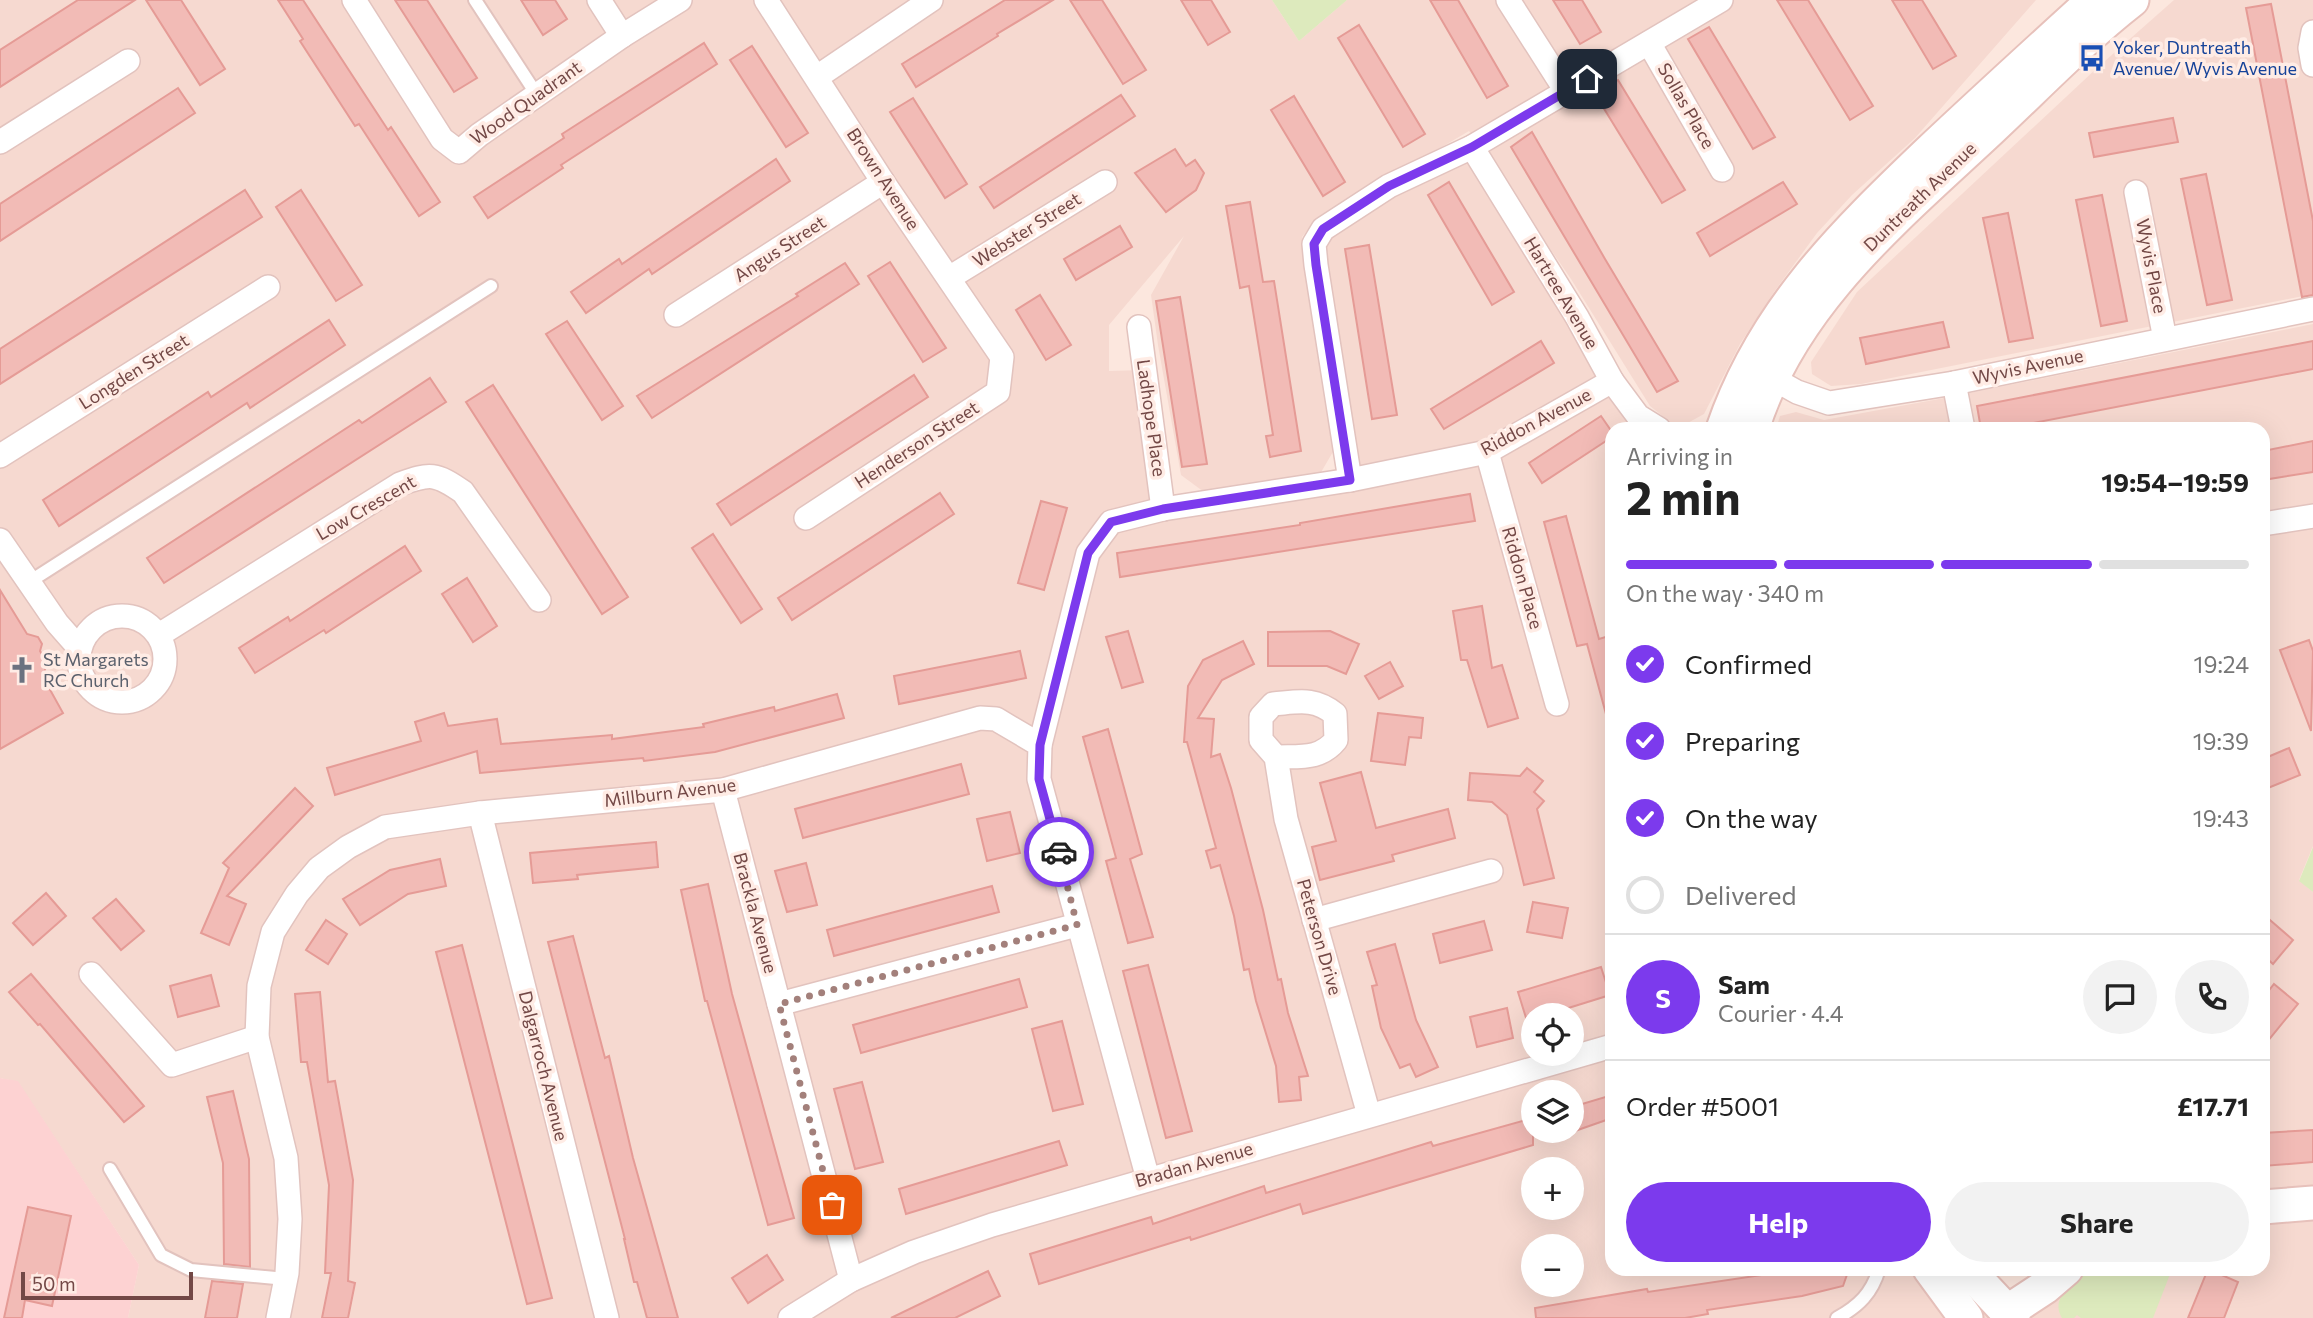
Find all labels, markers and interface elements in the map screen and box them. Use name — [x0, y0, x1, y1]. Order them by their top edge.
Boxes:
place label: Yoker, Duntreath Avenue/ Wyvis Avenue — [2113, 36, 2297, 79]
bus stop icon: Yoker, Duntreath Avenue/ Wyvis Avenue — [2077, 43, 2107, 73]
pin — [1557, 49, 1617, 109]
street label: Wood Quadrant — [465, 56, 585, 149]
street label: Sollas Place — [1654, 59, 1720, 152]
icon: home — [1568, 60, 1606, 98]
street label: Brown Avenue — [843, 123, 925, 234]
street label: Duntreath Avenue — [1858, 137, 1980, 256]
street label: Webster Street — [968, 187, 1085, 271]
street label: Angus Street — [729, 210, 830, 286]
street label: Wyvis Place — [2132, 216, 2172, 315]
street label: Hartree Avenue — [1520, 232, 1604, 353]
street label: Longden Street — [74, 329, 193, 414]
street label: Wyvis Avenue — [1970, 344, 2085, 388]
street label: Ladhope Place — [1133, 358, 1171, 478]
street label: Riddon Avenue — [1477, 383, 1595, 459]
street label: Henderson Street — [850, 396, 983, 493]
text: Arriving in — [1626, 442, 1733, 470]
text: 19:54–19:59 — [2101, 466, 2249, 497]
text: 2 min — [1626, 468, 1741, 524]
street label: Low Crescent — [312, 470, 419, 545]
street label: Riddon Place — [1498, 524, 1548, 632]
text: On the way · 340 m — [1626, 579, 1824, 607]
icon: check — [1626, 645, 1664, 683]
place label: St Margarets RC Church — [43, 648, 149, 691]
text: Confirmed — [1685, 648, 1812, 679]
text: 19:24 — [2194, 650, 2249, 678]
church icon: St Margarets RC Church — [7, 655, 37, 685]
icon: check — [1626, 722, 1664, 760]
text: Preparing — [1685, 725, 1800, 756]
text: 19:39 — [2193, 727, 2249, 755]
street label: Millburn Avenue — [603, 773, 737, 811]
icon: check — [1626, 799, 1664, 837]
text: On the way — [1685, 802, 1818, 833]
text: 19:43 — [2193, 804, 2249, 832]
courier — [1024, 817, 1094, 887]
icon: car — [1040, 833, 1078, 871]
street label: Brackla Avenue — [729, 850, 783, 976]
street label: Peterson Drive — [1293, 876, 1347, 998]
text: Delivered — [1685, 879, 1796, 910]
button: chat — [2083, 960, 2157, 1034]
button: phone — [2175, 960, 2249, 1034]
text: Sam — [1718, 968, 1770, 999]
text: S — [1655, 982, 1671, 1013]
street label: Dalgarroch Avenue — [515, 988, 573, 1143]
text: Courier · 4.4 — [1718, 999, 1844, 1027]
map controls — [1521, 1003, 1584, 1297]
button: locate — [1521, 1003, 1584, 1066]
button: layers — [1521, 1080, 1584, 1143]
text: Order #5001 — [1626, 1090, 1779, 1121]
text: £17.71 — [2177, 1090, 2249, 1121]
street label: Bradan Avenue — [1132, 1137, 1255, 1191]
button: + — [1521, 1157, 1584, 1220]
pin — [802, 1175, 862, 1235]
button: Help — [1626, 1182, 1931, 1262]
button: Share — [1945, 1182, 2249, 1262]
icon: bag — [813, 1186, 851, 1224]
button: − — [1521, 1234, 1584, 1297]
scale bar — [21, 1269, 192, 1301]
text: 50 m — [32, 1272, 76, 1295]

